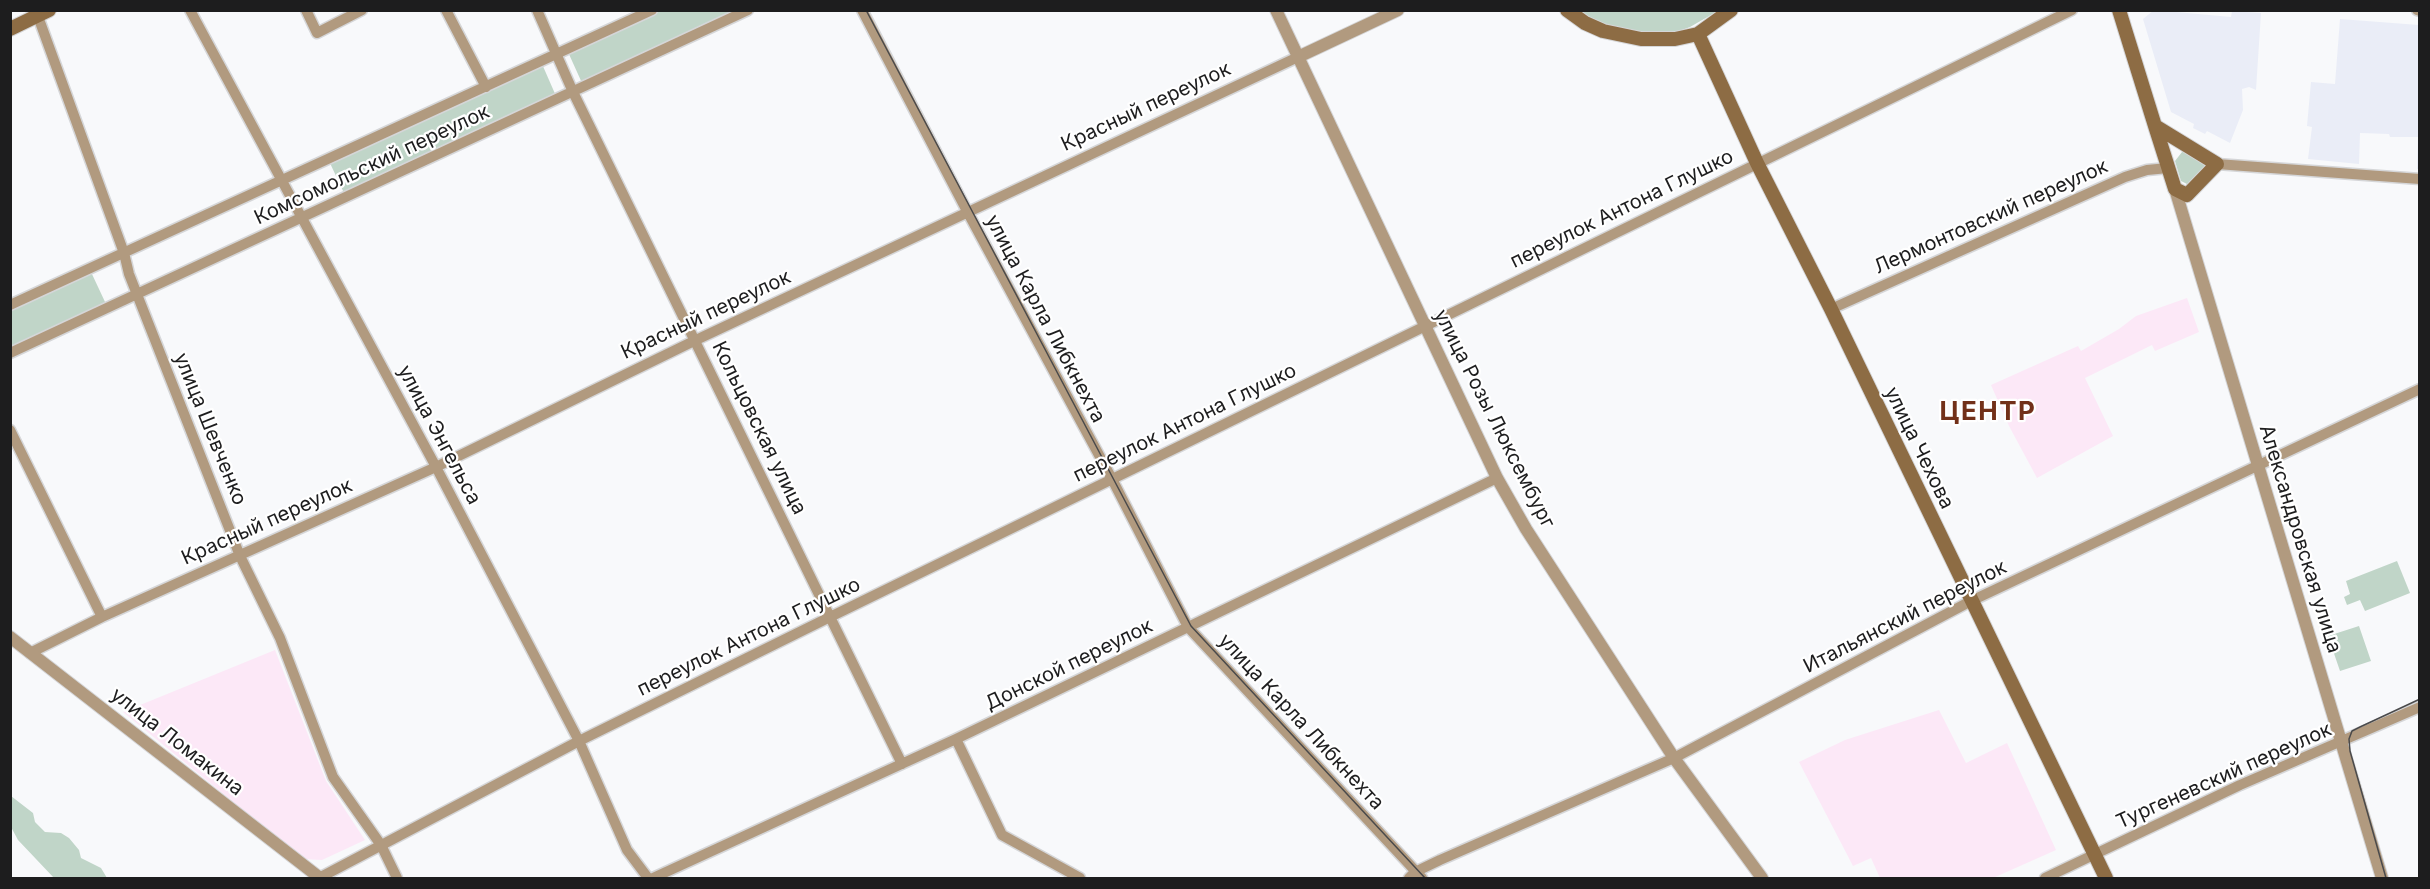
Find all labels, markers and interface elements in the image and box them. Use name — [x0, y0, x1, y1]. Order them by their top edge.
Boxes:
street label: Красный переулок — [1057, 57, 1235, 157]
street label: Комсомольский переулок — [251, 100, 493, 230]
street label: переулок Антона Глушко — [1506, 144, 1738, 274]
street label: Лермонтовский переулок — [1870, 154, 2112, 280]
street label: улица Карла Либкнехта — [980, 211, 1110, 427]
street label: Красный переулок — [617, 265, 795, 365]
street label: улица Розы Люксембург — [1428, 306, 1560, 532]
street label: Кольцовская улица — [707, 338, 811, 518]
street label: улица Шевченко — [169, 349, 251, 509]
street label: переулок Антона Глушко — [1069, 358, 1301, 488]
street label: улица Энгельса — [392, 361, 486, 509]
street label: улица Чехова — [1879, 383, 1959, 513]
district label: ЦЕНТР — [1940, 396, 2036, 428]
street label: Александровская улица — [2254, 422, 2346, 656]
street label: Красный переулок — [178, 474, 356, 570]
street label: Итальянский переулок — [1799, 555, 2011, 679]
street label: переулок Антона Глушко — [633, 572, 865, 702]
street label: Донской переулок — [981, 614, 1157, 716]
street label: улица Карла Либкнехта — [1213, 629, 1389, 815]
street label: улица Ломакина — [106, 683, 248, 801]
street label: Тургеневский переулок — [2113, 718, 2335, 834]

